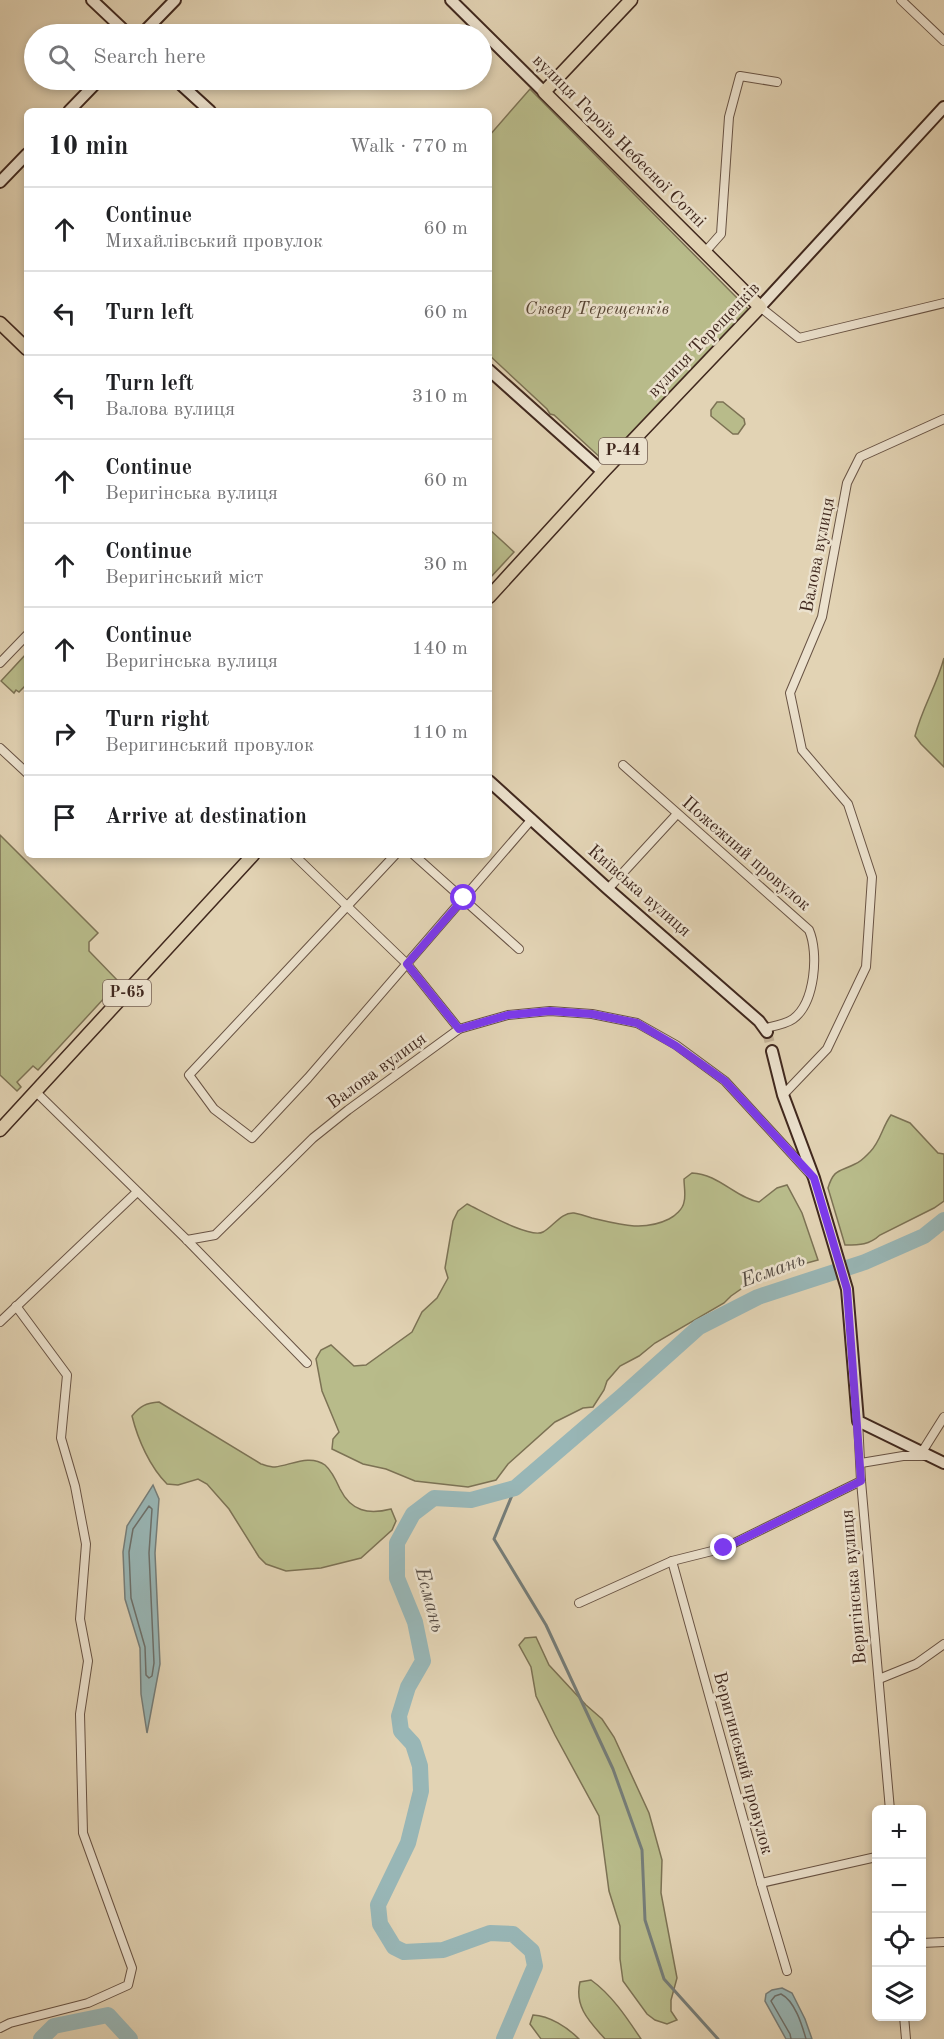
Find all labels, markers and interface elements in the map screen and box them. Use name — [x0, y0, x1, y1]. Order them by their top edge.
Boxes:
search box — [24, 24, 492, 90]
icon: search — [45, 41, 78, 74]
text: Search here — [93, 46, 206, 68]
street label: вулиця Героїв Небесної Сотні — [529, 51, 709, 231]
text: 10 min — [48, 134, 128, 160]
text: Walk · 770 m — [349, 137, 468, 157]
text: Continue — [105, 205, 192, 227]
icon: ahead — [48, 213, 81, 246]
text: 60 m — [423, 219, 468, 239]
text: Михайлівський провулок — [105, 232, 323, 252]
street label: вулиця Терещенків — [645, 279, 763, 401]
icon: left — [48, 297, 81, 330]
park label: Сквер Терещенків — [525, 300, 669, 318]
text: Turn left — [105, 302, 194, 324]
text: 60 m — [423, 303, 468, 323]
text: Turn left — [105, 373, 194, 395]
icon: left — [48, 381, 81, 414]
text: 310 m — [412, 387, 468, 407]
text: Валова вулиця — [105, 400, 235, 420]
road number: Р-44 — [599, 438, 647, 464]
text: Continue — [105, 457, 192, 479]
icon: ahead — [48, 465, 81, 498]
text: 60 m — [423, 471, 468, 491]
text: Веригінська вулиця — [105, 484, 278, 504]
street label: Валова вулиця — [798, 496, 838, 614]
text: Continue — [105, 541, 192, 563]
icon: ahead — [48, 549, 81, 582]
text: 30 m — [423, 555, 468, 575]
text: Веригінський міст — [105, 568, 263, 588]
text: Continue — [105, 625, 192, 647]
icon: ahead — [48, 633, 81, 666]
text: 140 m — [412, 639, 468, 659]
text: Веригінська вулиця — [105, 652, 278, 672]
text: Turn right — [105, 709, 209, 731]
icon: right — [48, 717, 81, 750]
text: 110 m — [412, 723, 468, 743]
text: Веригинський провулок — [105, 736, 314, 756]
street label: Пожежний провулок — [678, 793, 814, 915]
icon: arrive — [48, 801, 81, 834]
text: Arrive at destination — [105, 806, 307, 828]
street label: Київська вулиця — [584, 842, 694, 940]
route start — [450, 884, 476, 910]
road number: Р-65 — [103, 980, 151, 1006]
street label: Валова вулиця — [324, 1029, 430, 1113]
water label: Есмань — [737, 1250, 808, 1292]
street label: Веригінська вулиця — [838, 1509, 870, 1665]
route end — [710, 1534, 736, 1560]
water label: Есмань — [410, 1564, 447, 1635]
street label: Веригинський провулок — [710, 1670, 776, 1856]
map controls — [872, 1805, 926, 2021]
button: + — [872, 1805, 926, 1859]
button: − — [872, 1859, 926, 1913]
button: locate — [872, 1913, 926, 1967]
button: layers — [872, 1967, 926, 2021]

